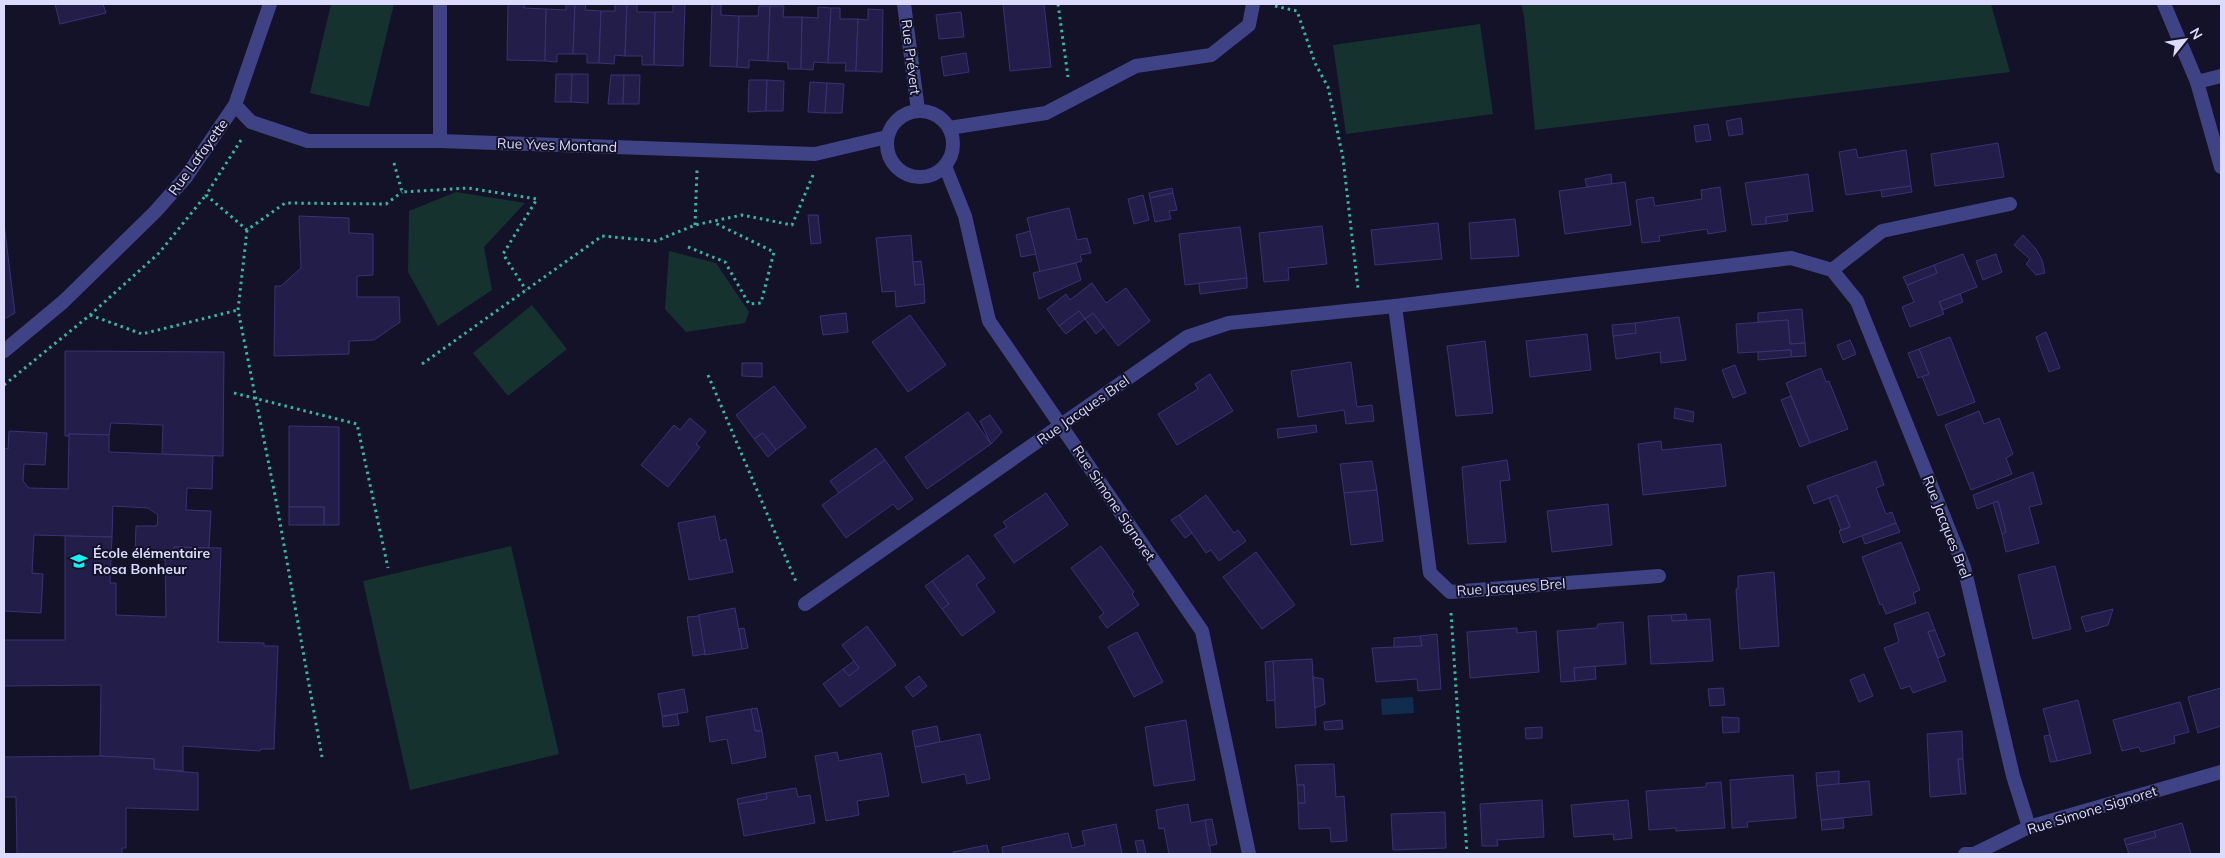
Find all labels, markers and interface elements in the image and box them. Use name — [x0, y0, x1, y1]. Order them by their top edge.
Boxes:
north arrow — [2160, 15, 2210, 65]
street label: Rue Prévert — [897, 18, 925, 96]
text: N — [2186, 24, 2207, 43]
street label: Rue Lafayette — [164, 115, 232, 199]
street label: Rue Yves Montand — [497, 134, 617, 156]
street label: Rue Jacques Brel — [1033, 371, 1133, 449]
street label: Rue Simone Signoret — [1069, 442, 1159, 564]
street label: Rue Jacques Brel — [1919, 473, 1975, 581]
place label: École élémentaire Rosa Bonheur — [93, 544, 210, 578]
school or university icon: École élémentaire Rosa Bonheur — [69, 551, 89, 571]
street label: Rue Jacques Brel — [1456, 574, 1566, 600]
street label: Rue Simone Signoret — [2025, 782, 2159, 838]

